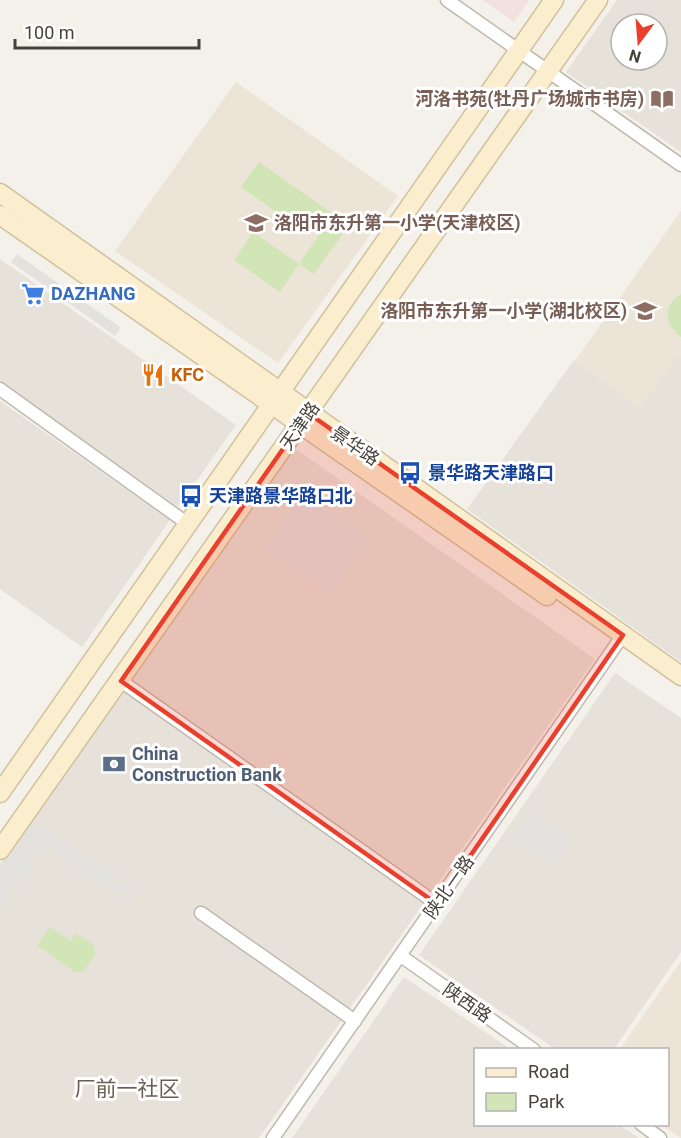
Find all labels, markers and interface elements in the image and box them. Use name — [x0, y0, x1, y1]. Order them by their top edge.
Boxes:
scale bar — [15, 12, 200, 50]
north arrow — [609, 12, 669, 72]
text: 100 m — [24, 22, 75, 43]
text: N — [627, 45, 643, 67]
library icon: 河洛书苑(牡丹广场城市书房) — [649, 86, 675, 112]
place label: 河洛书苑(牡丹广场城市书房) — [415, 88, 644, 110]
school or university icon: 洛阳市东升第一小学(天津校区) — [243, 210, 269, 236]
place label: 洛阳市东升第一小学(天津校区) — [274, 212, 521, 234]
supermarket icon: DAZHANG — [20, 281, 46, 307]
place label: DAZHANG — [51, 283, 135, 304]
school or university icon: 洛阳市东升第一小学(湖北校区) — [632, 298, 658, 324]
place label: 洛阳市东升第一小学(湖北校区) — [380, 300, 627, 322]
restaurant icon: KFC — [140, 362, 166, 388]
place label: KFC — [171, 364, 204, 385]
street label: 天津路 — [276, 398, 324, 454]
street label: 景华路 — [327, 422, 383, 470]
bus stop icon: 景华路天津路口 — [397, 460, 423, 486]
place label: 景华路天津路口 — [428, 462, 554, 483]
bus stop icon: 天津路景华路口北 — [178, 483, 204, 509]
place label: 天津路景华路口北 — [209, 485, 353, 506]
place label: China Construction Bank — [132, 743, 282, 785]
bank icon: China Construction Bank — [101, 751, 127, 777]
street label: 陕北一路 — [419, 851, 478, 922]
street label: 陕西路 — [439, 979, 495, 1027]
legend — [474, 1048, 669, 1126]
text: Road — [528, 1061, 569, 1082]
district label: 厂前一社区 — [75, 1077, 180, 1101]
text: Park — [528, 1091, 565, 1112]

